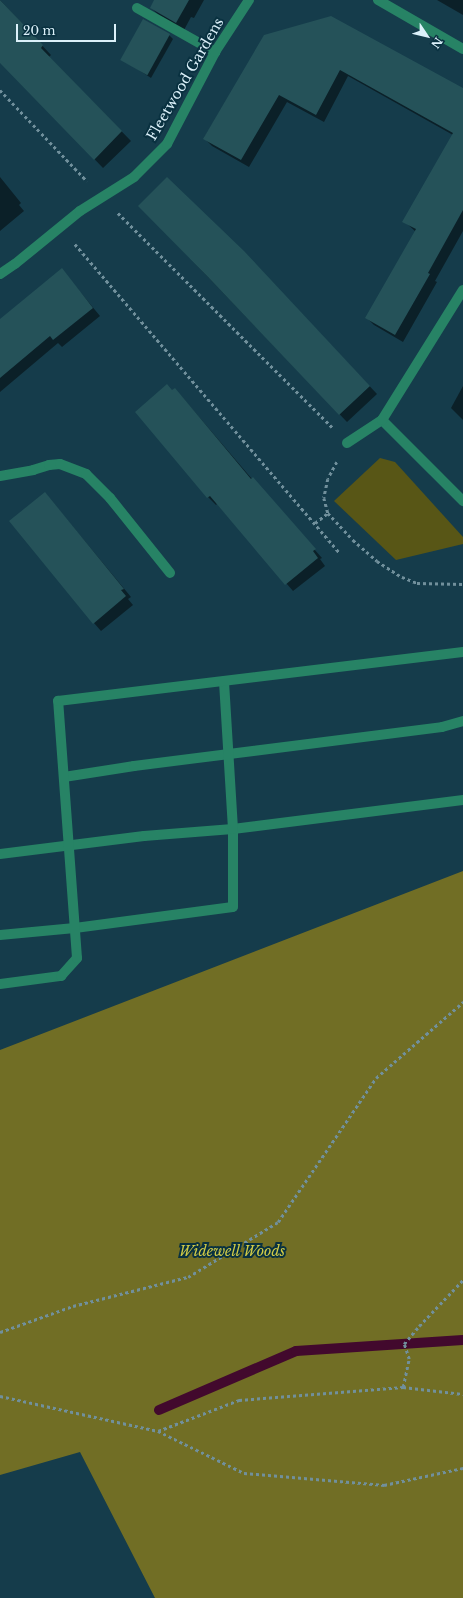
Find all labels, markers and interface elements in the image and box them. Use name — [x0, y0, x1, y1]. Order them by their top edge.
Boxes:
street label: Fleetwood Gardens — [143, 15, 227, 143]
scale bar — [18, 16, 118, 42]
north arrow — [407, 16, 447, 56]
text: 20 m — [23, 23, 55, 38]
text: N — [428, 35, 446, 51]
park label: Widewell Woods — [179, 1243, 285, 1259]

